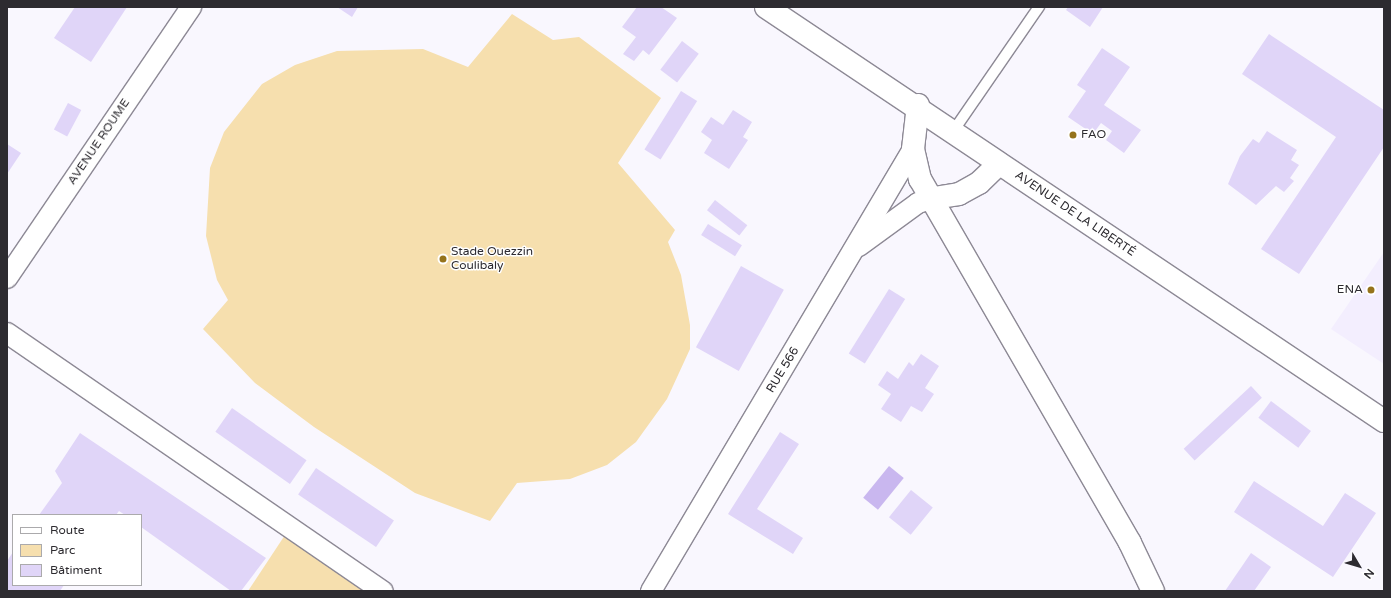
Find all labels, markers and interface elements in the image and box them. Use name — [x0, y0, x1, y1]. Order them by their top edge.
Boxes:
street label: AVENUE ROUME — [65, 96, 133, 188]
place label: FAO — [1081, 128, 1106, 142]
marker: FAO — [1068, 130, 1078, 140]
street label: AVENUE DE LA LIBERTÉ — [1012, 168, 1138, 260]
place label: Stade Ouezzin Coulibaly — [451, 245, 533, 273]
marker: Stade Ouezzin Coulibaly — [438, 254, 448, 264]
place label: ENA — [1337, 283, 1363, 297]
marker: ENA — [1366, 285, 1376, 295]
street label: RUE 566 — [764, 344, 802, 396]
legend — [12, 514, 142, 586]
text: Route — [50, 523, 84, 537]
text: Parc — [50, 543, 75, 557]
north arrow — [1339, 546, 1379, 586]
text: Bâtiment — [50, 563, 102, 577]
text: N — [1361, 566, 1377, 581]

